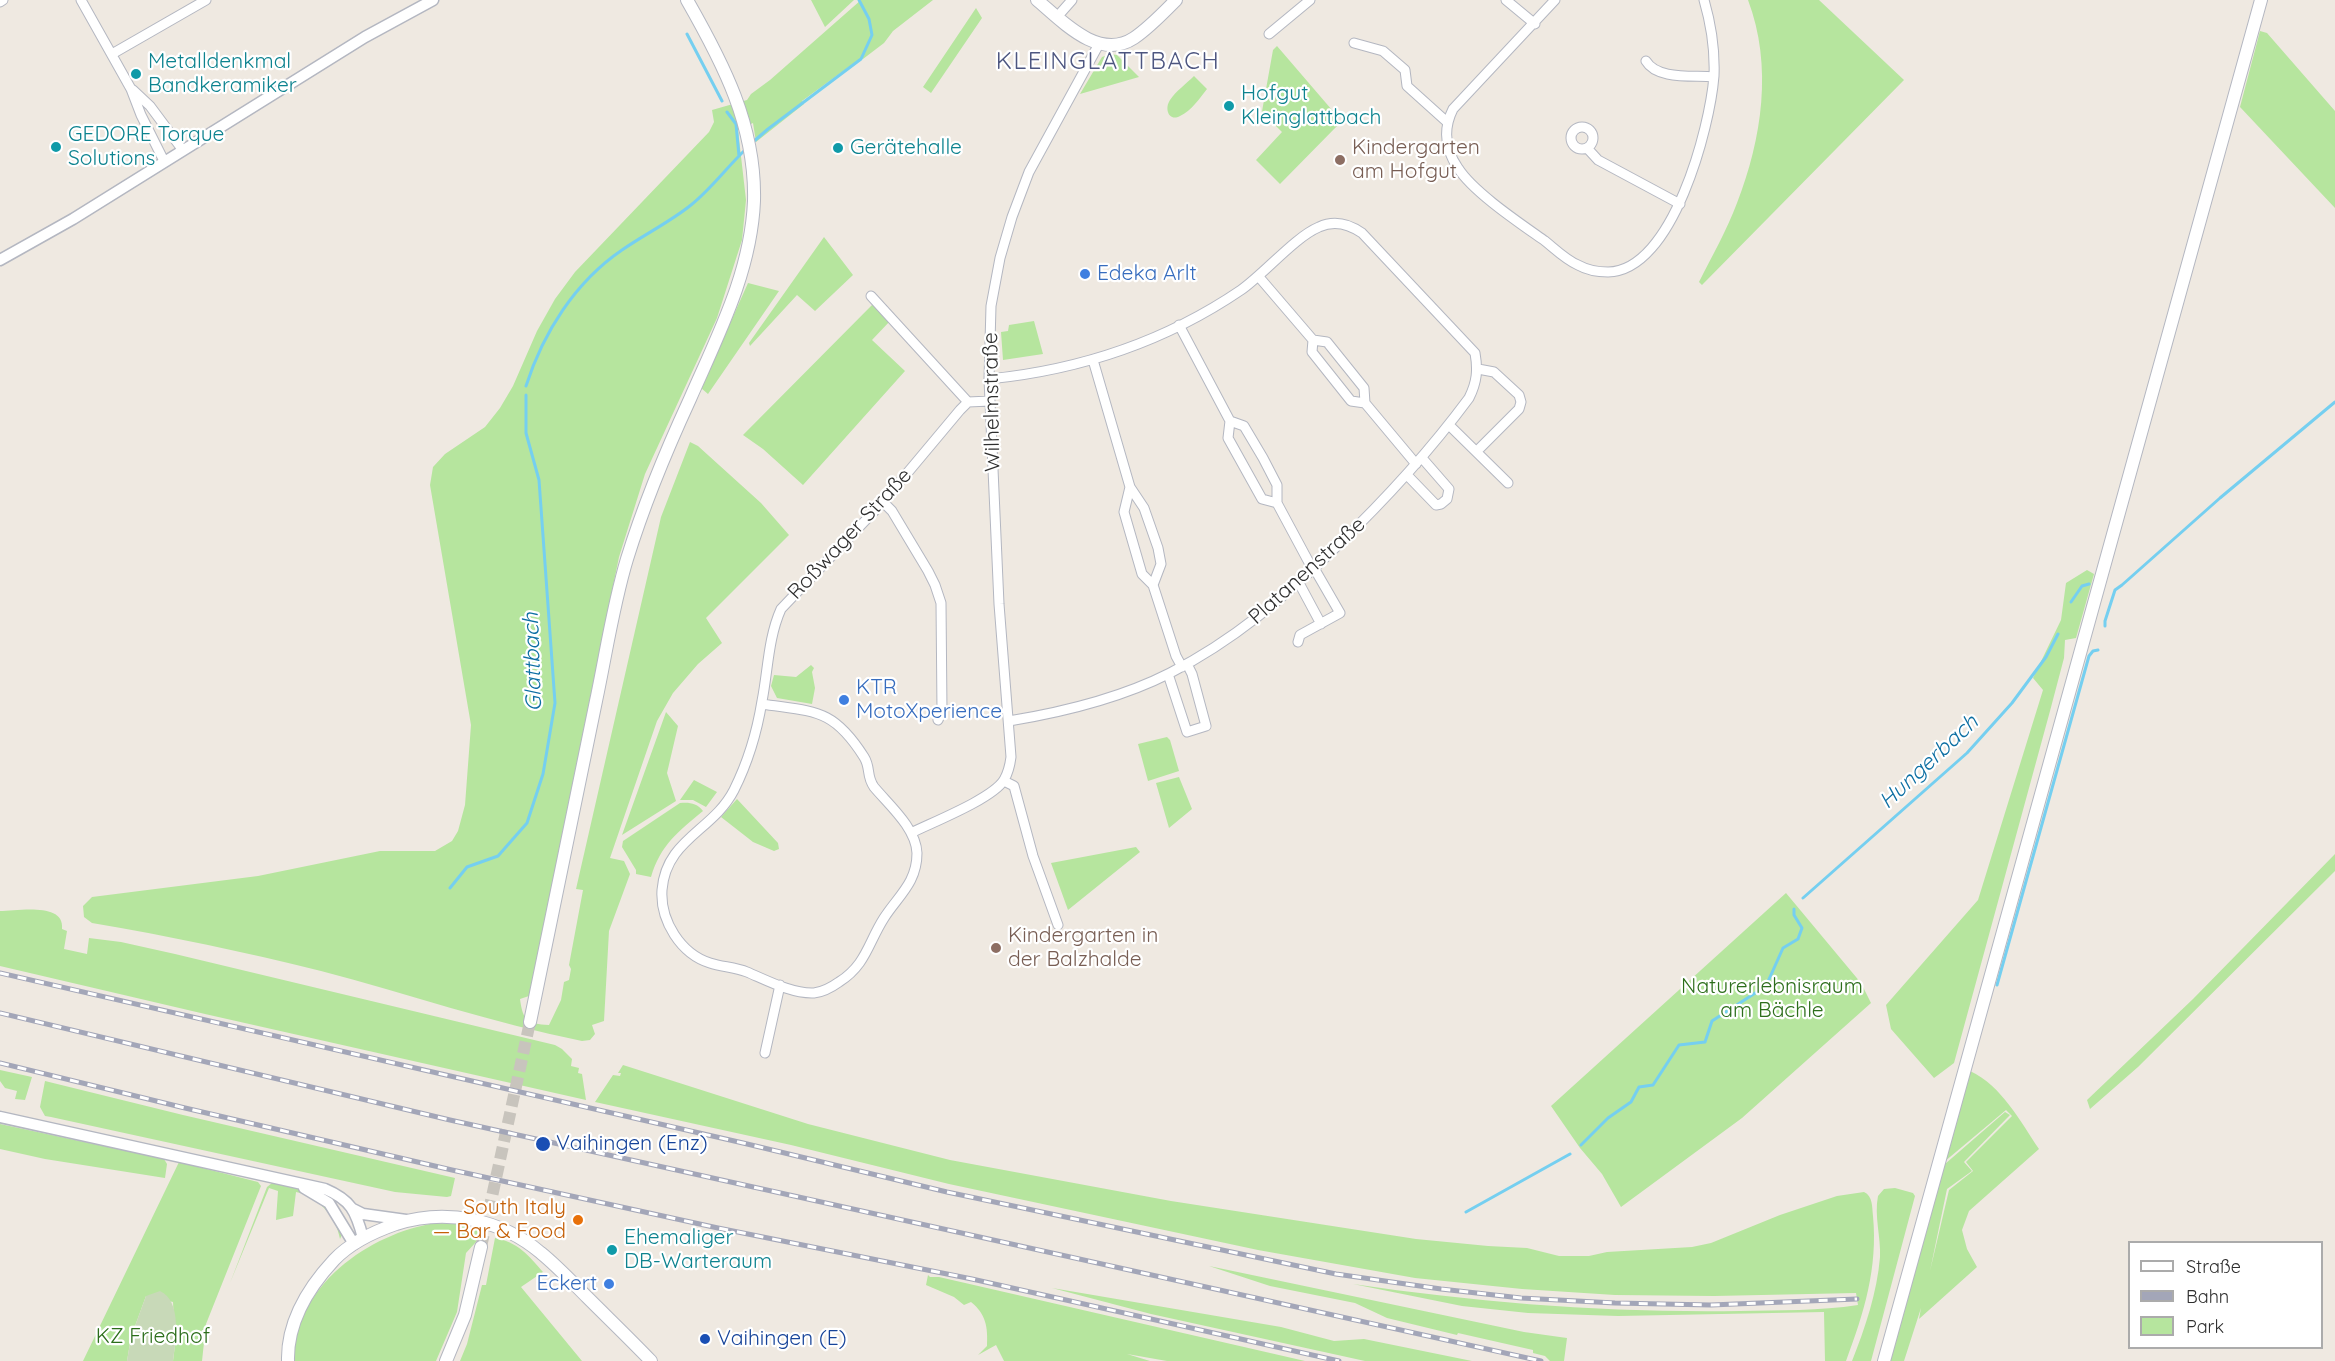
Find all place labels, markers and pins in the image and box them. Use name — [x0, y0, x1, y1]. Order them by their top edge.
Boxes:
place label: Metalldenkmal Bandkeramiker — [148, 49, 297, 99]
marker: Metalldenkmal Bandkeramiker — [129, 67, 143, 81]
place label: Hofgut Kleinglattbach — [1241, 81, 1381, 131]
marker: Hofgut Kleinglattbach — [1222, 99, 1236, 113]
place label: GEDORE Torque Solutions — [68, 122, 224, 172]
place label: Gerätehalle — [850, 135, 962, 161]
place label: Kindergarten am Hofgut — [1352, 135, 1480, 185]
marker: GEDORE Torque Solutions — [49, 140, 63, 154]
marker: Gerätehalle — [831, 141, 845, 155]
marker: Kindergarten am Hofgut — [1333, 153, 1347, 167]
place label: Edeka Arlt — [1097, 261, 1197, 287]
marker: Edeka Arlt — [1078, 267, 1092, 281]
place label: KTR MotoXperience — [856, 675, 1002, 725]
marker: KTR MotoXperience — [837, 693, 851, 707]
place label: Kindergarten in der Balzhalde — [1008, 923, 1158, 973]
marker: Kindergarten in der Balzhalde — [989, 941, 1003, 955]
place label: Vaihingen (Enz) — [556, 1131, 708, 1157]
marker: Vaihingen (Enz) — [534, 1135, 552, 1153]
place label: South Italy — Bar & Food — [433, 1195, 566, 1245]
marker: South Italy — Bar & Food — [571, 1213, 585, 1227]
place label: Ehemaliger DB-Warteraum — [624, 1225, 772, 1275]
marker: Ehemaliger DB-Warteraum — [605, 1243, 619, 1257]
place label: Eckert — [536, 1271, 597, 1297]
marker: Eckert — [602, 1277, 616, 1291]
place label: Vaihingen (E) — [717, 1326, 847, 1352]
marker: Vaihingen (E) — [698, 1332, 712, 1346]

